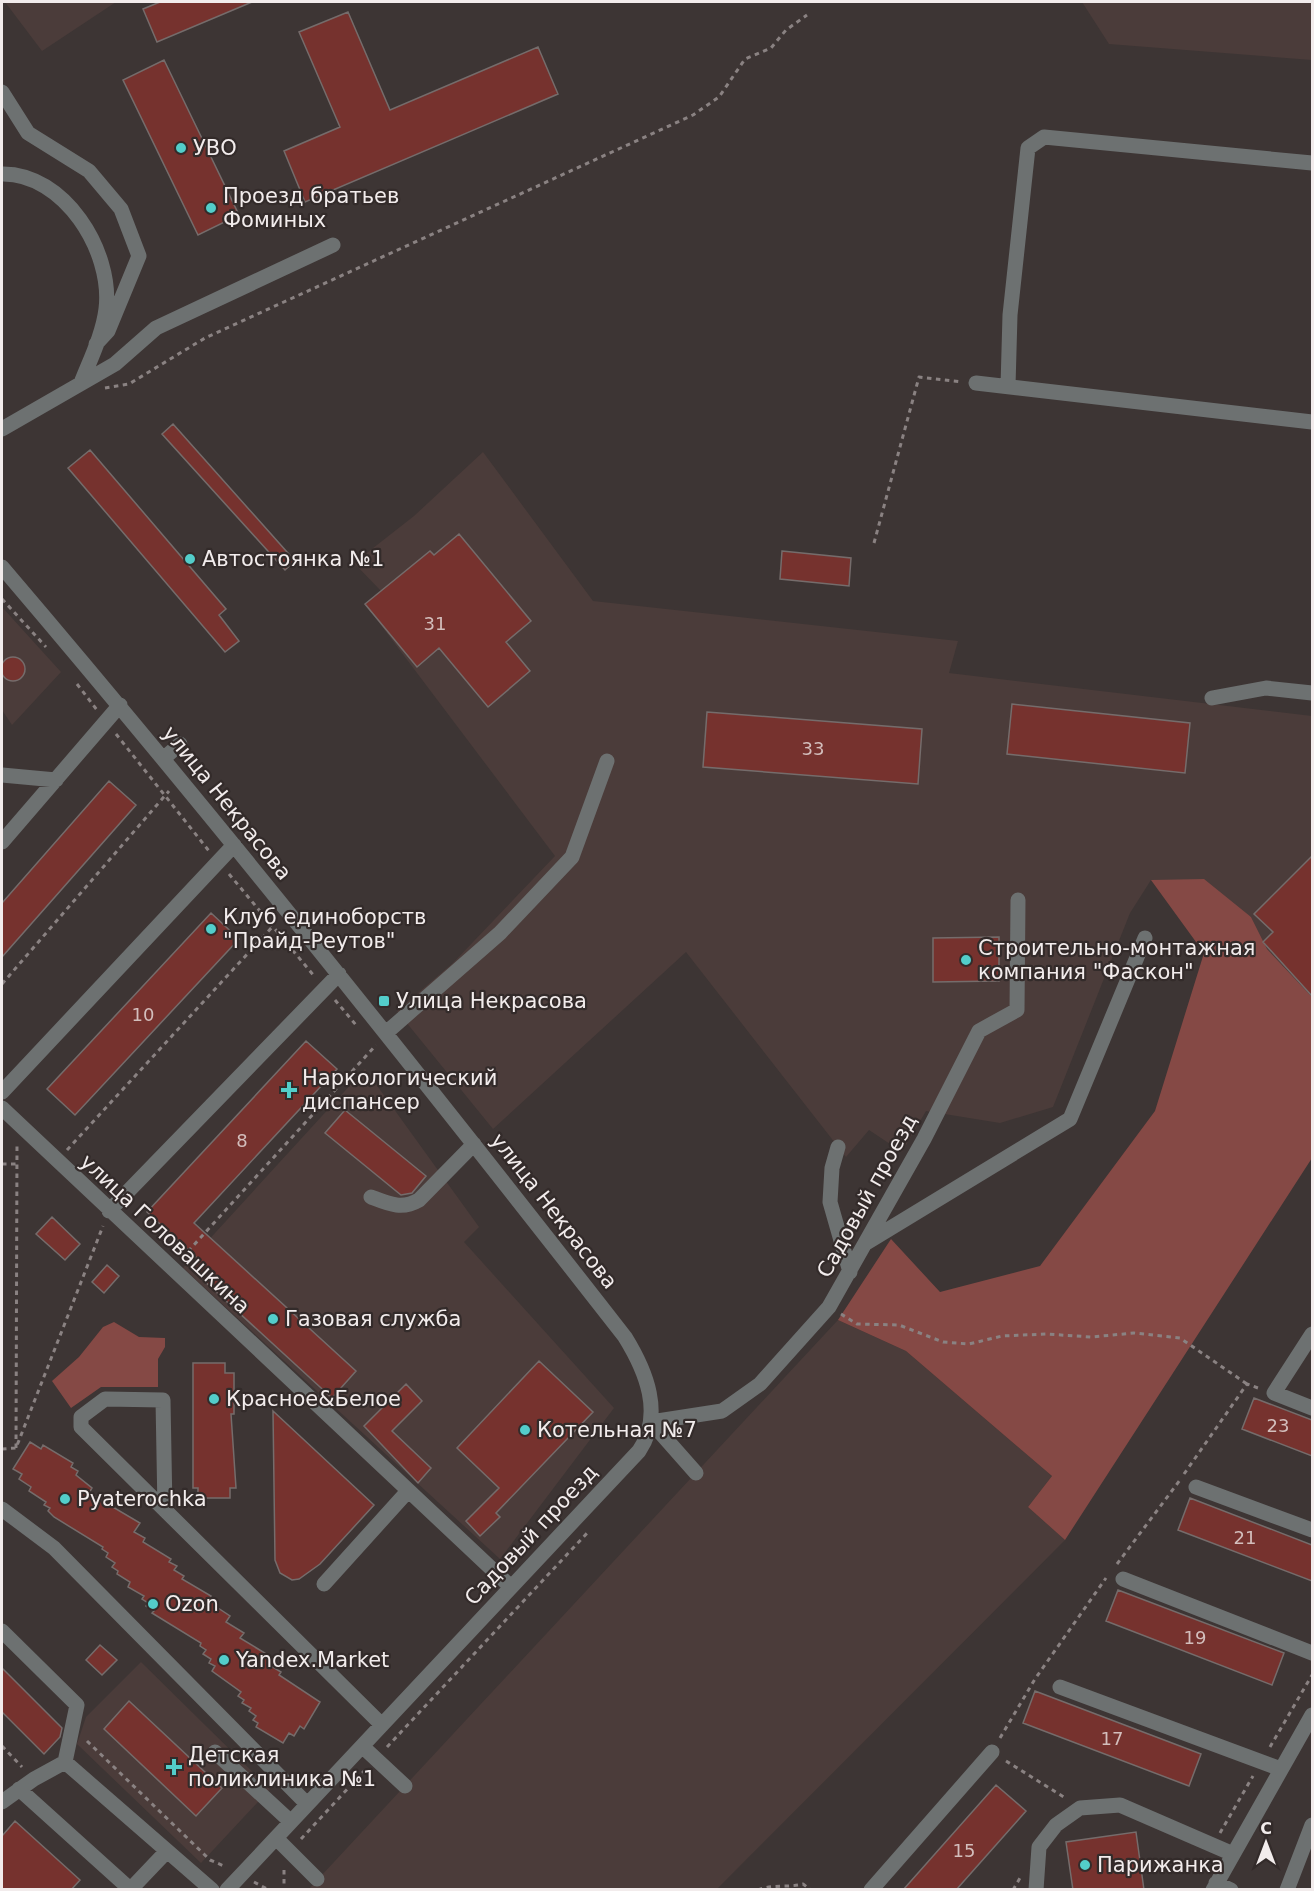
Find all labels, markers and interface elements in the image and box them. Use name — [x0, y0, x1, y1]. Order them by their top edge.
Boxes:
place label: УВО — [193, 136, 237, 160]
marker: УВО — [174, 141, 188, 155]
place label: Проезд братьев Фоминых — [223, 184, 399, 232]
marker: Проезд братьев Фоминых — [204, 201, 218, 215]
place label: Автостоянка №1 — [202, 547, 384, 571]
marker: Автостоянка №1 — [183, 552, 197, 566]
house number: 31 — [424, 613, 446, 634]
street label: улица Некрасова — [158, 721, 296, 885]
house number: 33 — [802, 738, 824, 759]
place label: Клуб единоборств "Прайд-Реутов" — [223, 905, 426, 953]
marker: Клуб единоборств "Прайд-Реутов" — [204, 922, 218, 936]
place label: Строительно-монтажная компания "Фаскон" — [978, 936, 1256, 984]
marker: Строительно-монтажная компания "Фаскон" — [959, 953, 973, 967]
place label: Улица Некрасова — [396, 989, 587, 1013]
marker: Улица Некрасова — [377, 994, 391, 1008]
house number: 10 — [132, 1004, 154, 1025]
place label: Наркологический диспансер — [302, 1066, 497, 1114]
marker: Наркологический диспансер — [280, 1081, 298, 1099]
street label: Садовый проезд — [812, 1110, 922, 1282]
street label: улица Некрасова — [486, 1129, 622, 1293]
house number: 8 — [236, 1130, 248, 1151]
street label: улица Головашкина — [75, 1149, 255, 1319]
place label: Газовая служба — [285, 1307, 461, 1331]
marker: Газовая служба — [266, 1312, 280, 1326]
place label: Красное&Белое — [226, 1387, 401, 1411]
marker: Красное&Белое — [207, 1392, 221, 1406]
house number: 23 — [1267, 1415, 1289, 1436]
place label: Котельная №7 — [537, 1418, 697, 1442]
marker: Котельная №7 — [518, 1423, 532, 1437]
street label: Садовый проезд — [460, 1460, 602, 1610]
place label: Pyaterochka — [77, 1487, 207, 1511]
marker: Pyaterochka — [58, 1492, 72, 1506]
house number: 21 — [1234, 1527, 1256, 1548]
place label: Ozon — [165, 1592, 219, 1616]
marker: Ozon — [146, 1597, 160, 1611]
house number: 19 — [1184, 1627, 1206, 1648]
place label: Yandex.Market — [235, 1648, 389, 1672]
marker: Yandex.Market — [217, 1653, 231, 1667]
house number: 17 — [1101, 1728, 1123, 1749]
place label: Детская поликлиника №1 — [188, 1743, 376, 1791]
marker: Детская поликлиника №1 — [165, 1758, 183, 1776]
north arrow — [1236, 1813, 1296, 1873]
text: С — [1260, 1819, 1272, 1838]
house number: 15 — [953, 1840, 975, 1861]
place label: Парижанка — [1097, 1853, 1224, 1877]
marker: Парижанка — [1078, 1858, 1092, 1872]

